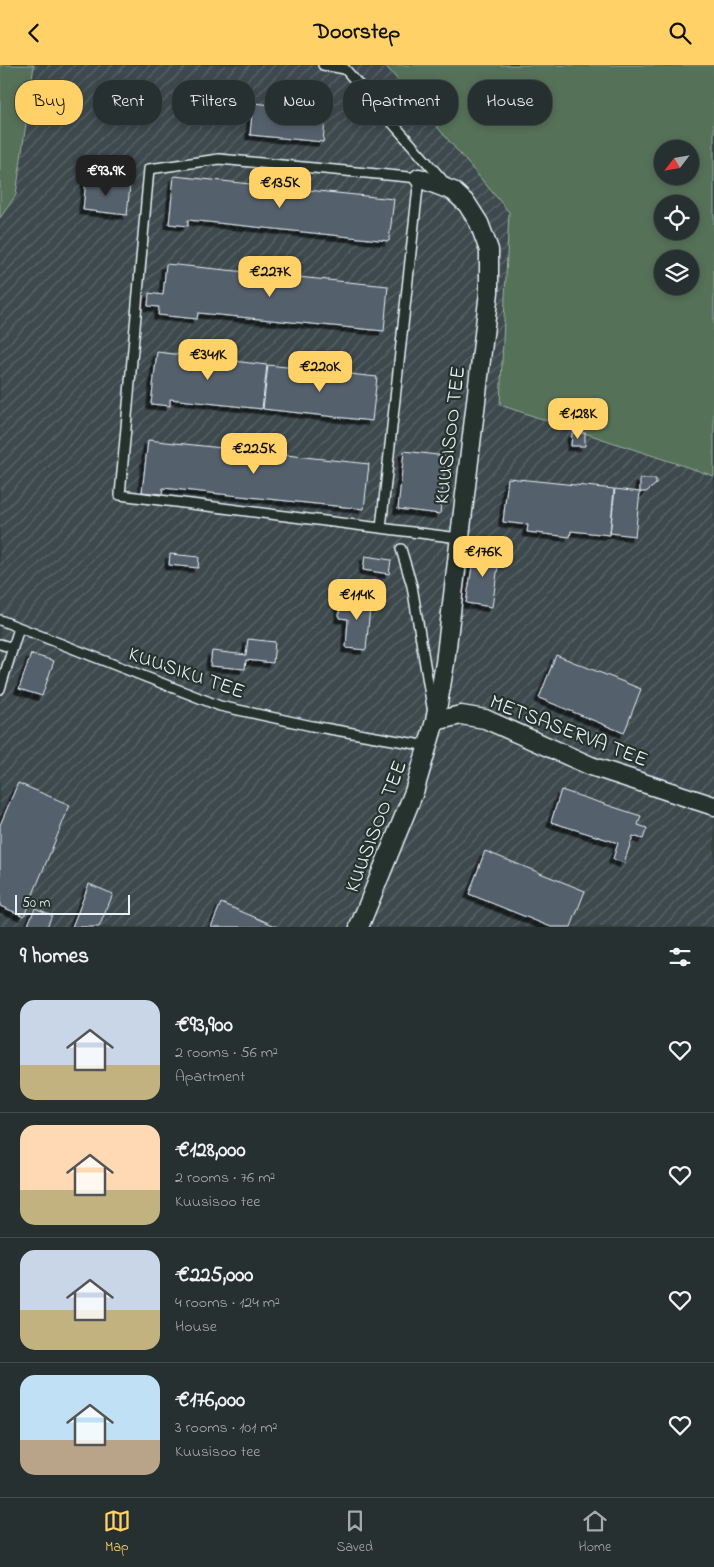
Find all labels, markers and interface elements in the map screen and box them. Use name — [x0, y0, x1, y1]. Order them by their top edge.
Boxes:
text: Doorstep — [314, 17, 400, 49]
icon: back — [20, 19, 48, 47]
icon: search — [666, 19, 694, 47]
chip: Buy — [15, 80, 83, 125]
chip: Rent — [93, 80, 162, 125]
chip: Filters — [172, 80, 255, 125]
chip: New — [265, 80, 333, 125]
chip: Apartment — [343, 80, 458, 125]
chip: House — [468, 80, 552, 125]
north arrow — [654, 140, 699, 185]
map controls — [654, 140, 699, 295]
pin: €93.9K — [65, 155, 147, 197]
text: €93.9K — [87, 159, 125, 183]
pin: €135K — [245, 167, 315, 209]
text: €135K — [260, 171, 300, 195]
button: locate — [654, 195, 699, 240]
button: layers — [654, 250, 699, 295]
pin: €227K — [235, 255, 305, 298]
text: €227K — [249, 260, 291, 284]
pin: €341K — [173, 339, 243, 381]
text: €341K — [189, 343, 227, 367]
pin: €220K — [285, 351, 355, 393]
text: €220K — [299, 355, 341, 379]
street label: KUUSISOO TEE — [428, 364, 474, 506]
pin: €128K — [543, 397, 613, 440]
text: €128K — [559, 402, 597, 426]
pin: €225K — [219, 433, 289, 475]
text: €225K — [232, 437, 276, 461]
pin: €176K — [448, 535, 518, 578]
text: €176K — [464, 540, 502, 564]
pin: €114K — [322, 579, 392, 621]
text: €114K — [339, 583, 375, 607]
street label: KUUSIKU TEE — [124, 640, 249, 708]
street label: METSASERVA TEE — [485, 688, 652, 776]
street label: KUUSISOO TEE — [338, 756, 416, 897]
scale bar — [15, 892, 130, 915]
text: 50 m — [22, 893, 50, 914]
text: 9 homes — [20, 942, 89, 972]
icon: filters — [666, 943, 694, 971]
text: €93,900 — [175, 1011, 233, 1041]
icon: home — [60, 1020, 120, 1080]
icon: heart — [666, 1036, 694, 1064]
text: 2 rooms · 56 m² — [175, 1041, 278, 1065]
text: Apartment — [175, 1065, 245, 1089]
text: €128,000 — [175, 1136, 245, 1166]
icon: home — [60, 1145, 120, 1205]
icon: heart — [666, 1161, 694, 1189]
text: 2 rooms · 76 m² — [175, 1166, 275, 1190]
text: Kuusisoo tee — [175, 1190, 261, 1214]
text: €225,000 — [175, 1261, 253, 1291]
icon: home — [60, 1270, 120, 1330]
icon: heart — [666, 1286, 694, 1314]
text: 4 rooms · 124 m² — [175, 1291, 280, 1315]
text: House — [175, 1315, 217, 1339]
text: €176,000 — [175, 1386, 245, 1416]
icon: home — [60, 1395, 120, 1455]
icon: heart — [666, 1411, 694, 1439]
text: 3 rooms · 101 m² — [175, 1416, 277, 1440]
text: Kuusisoo tee — [175, 1440, 261, 1464]
tab: Map — [103, 1507, 131, 1558]
tab: Saved — [336, 1507, 373, 1558]
tab: Home — [579, 1507, 611, 1558]

